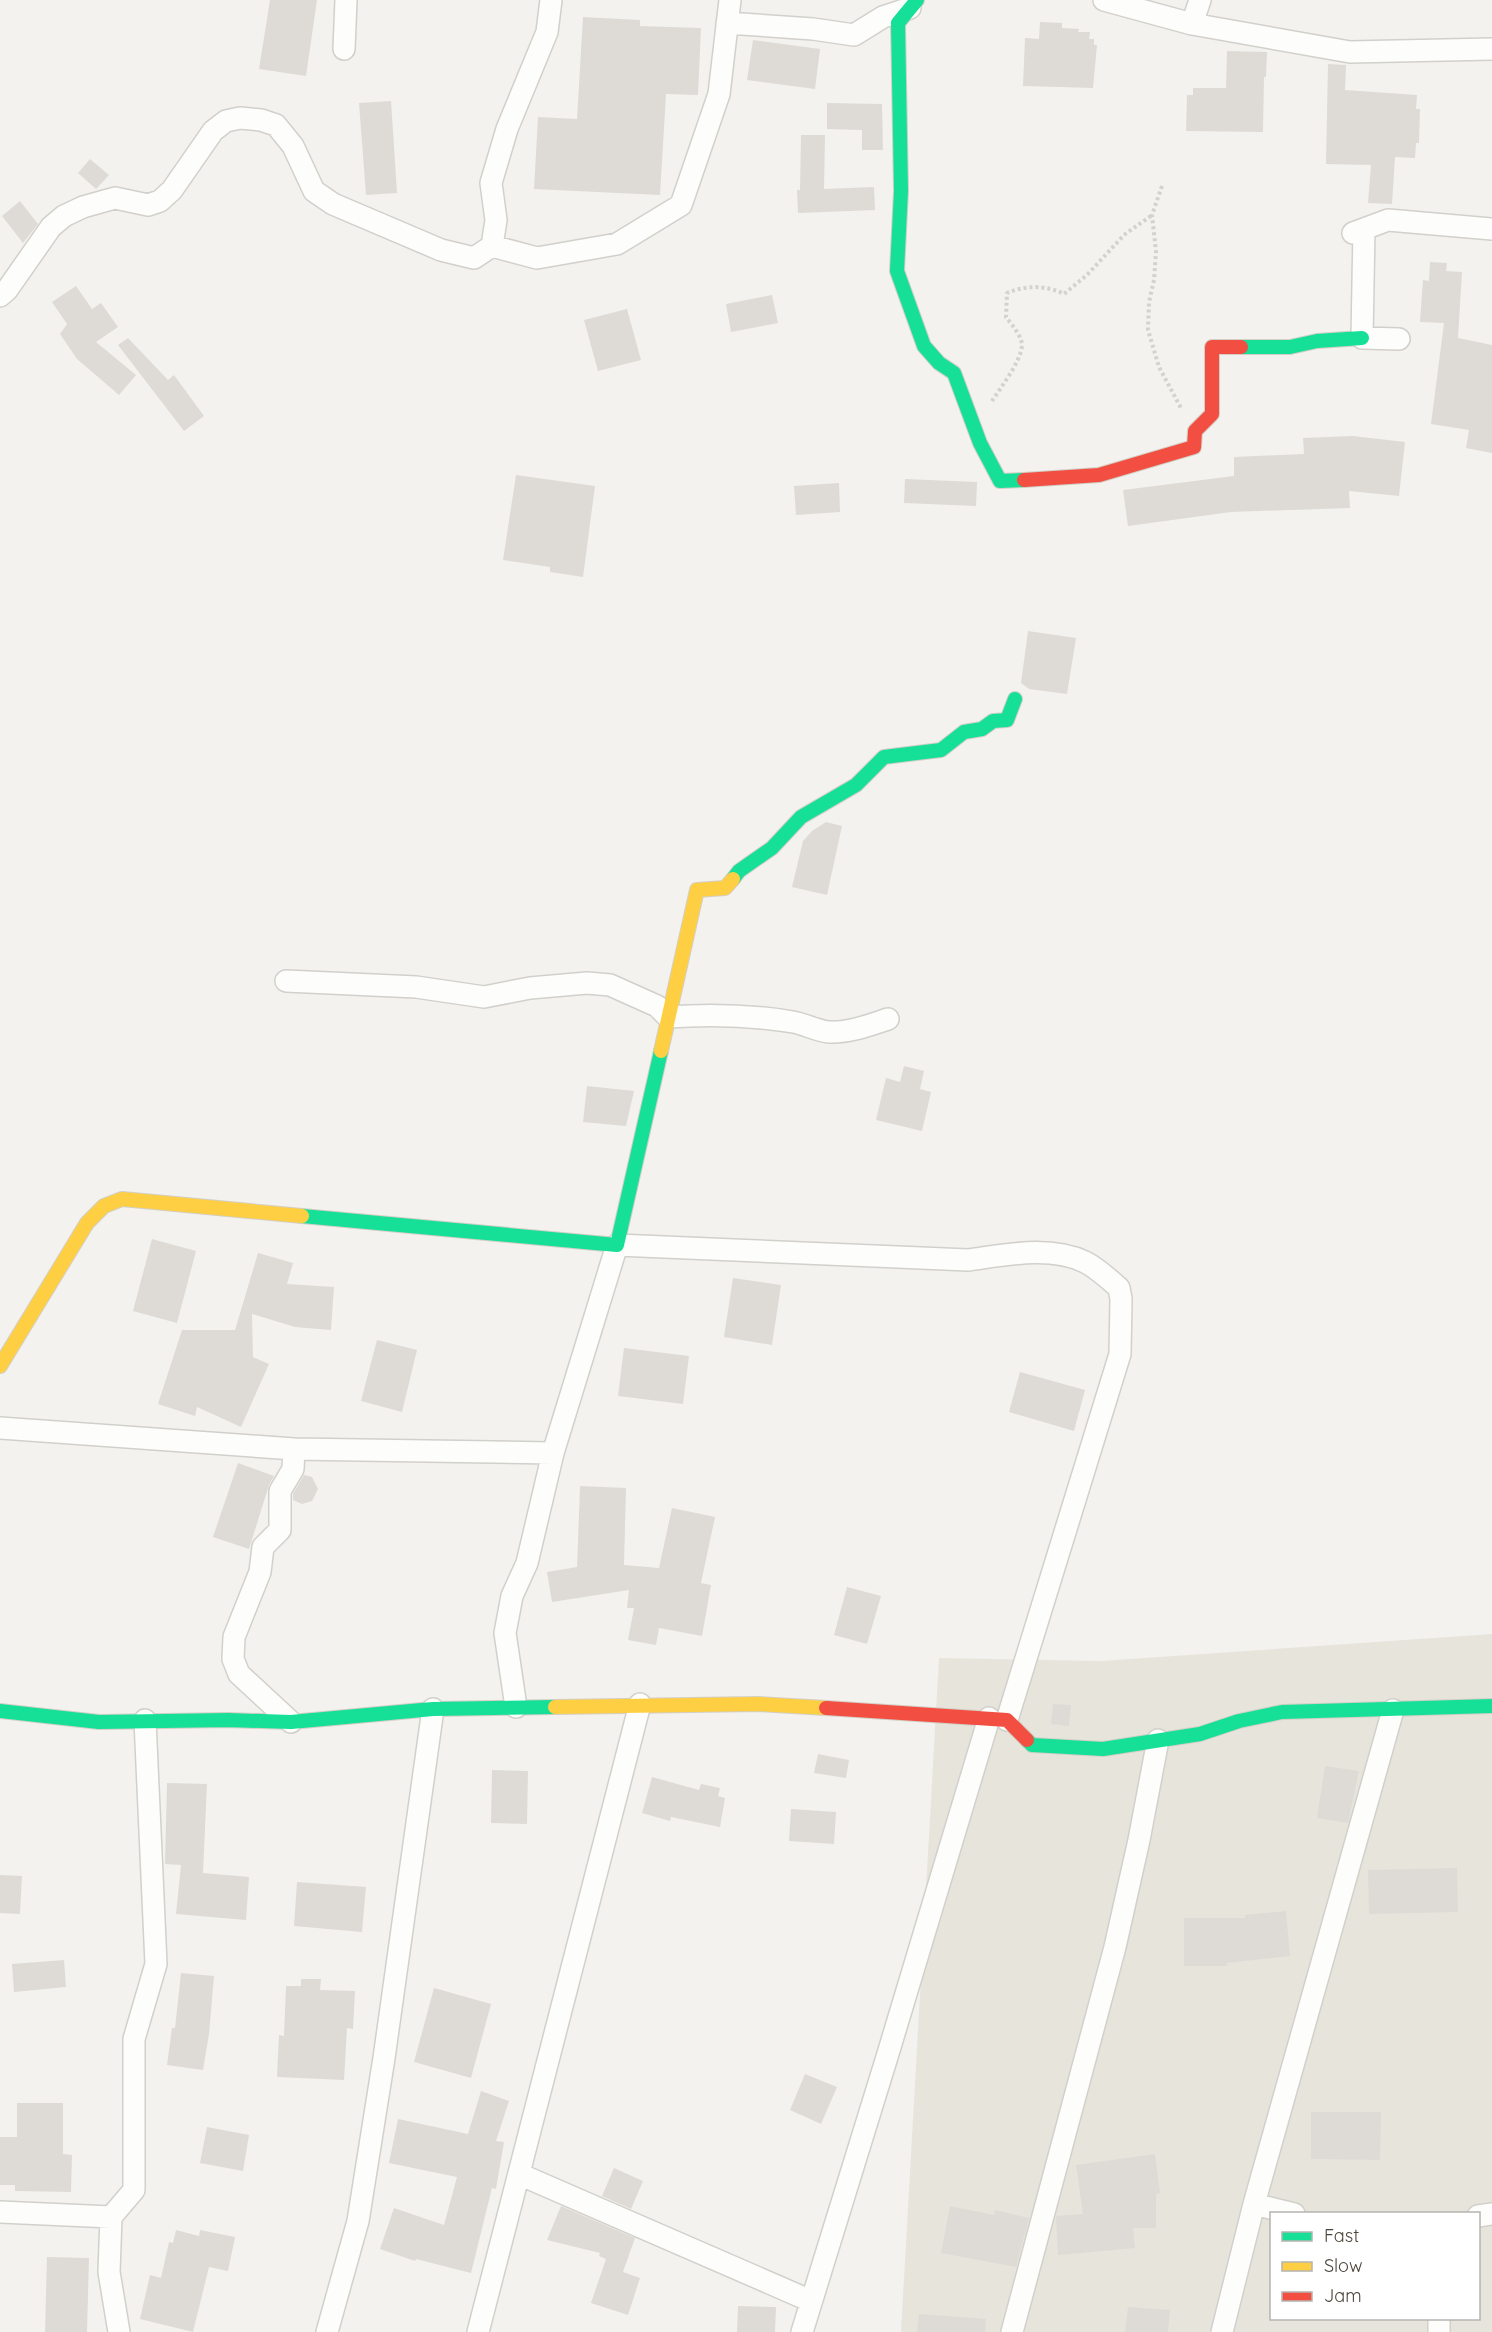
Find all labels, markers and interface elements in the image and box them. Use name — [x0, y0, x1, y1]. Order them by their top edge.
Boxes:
legend — [1270, 2212, 1480, 2320]
text: Fast — [1324, 2224, 1359, 2247]
text: Slow — [1324, 2254, 1362, 2277]
text: Jam — [1324, 2284, 1362, 2307]

